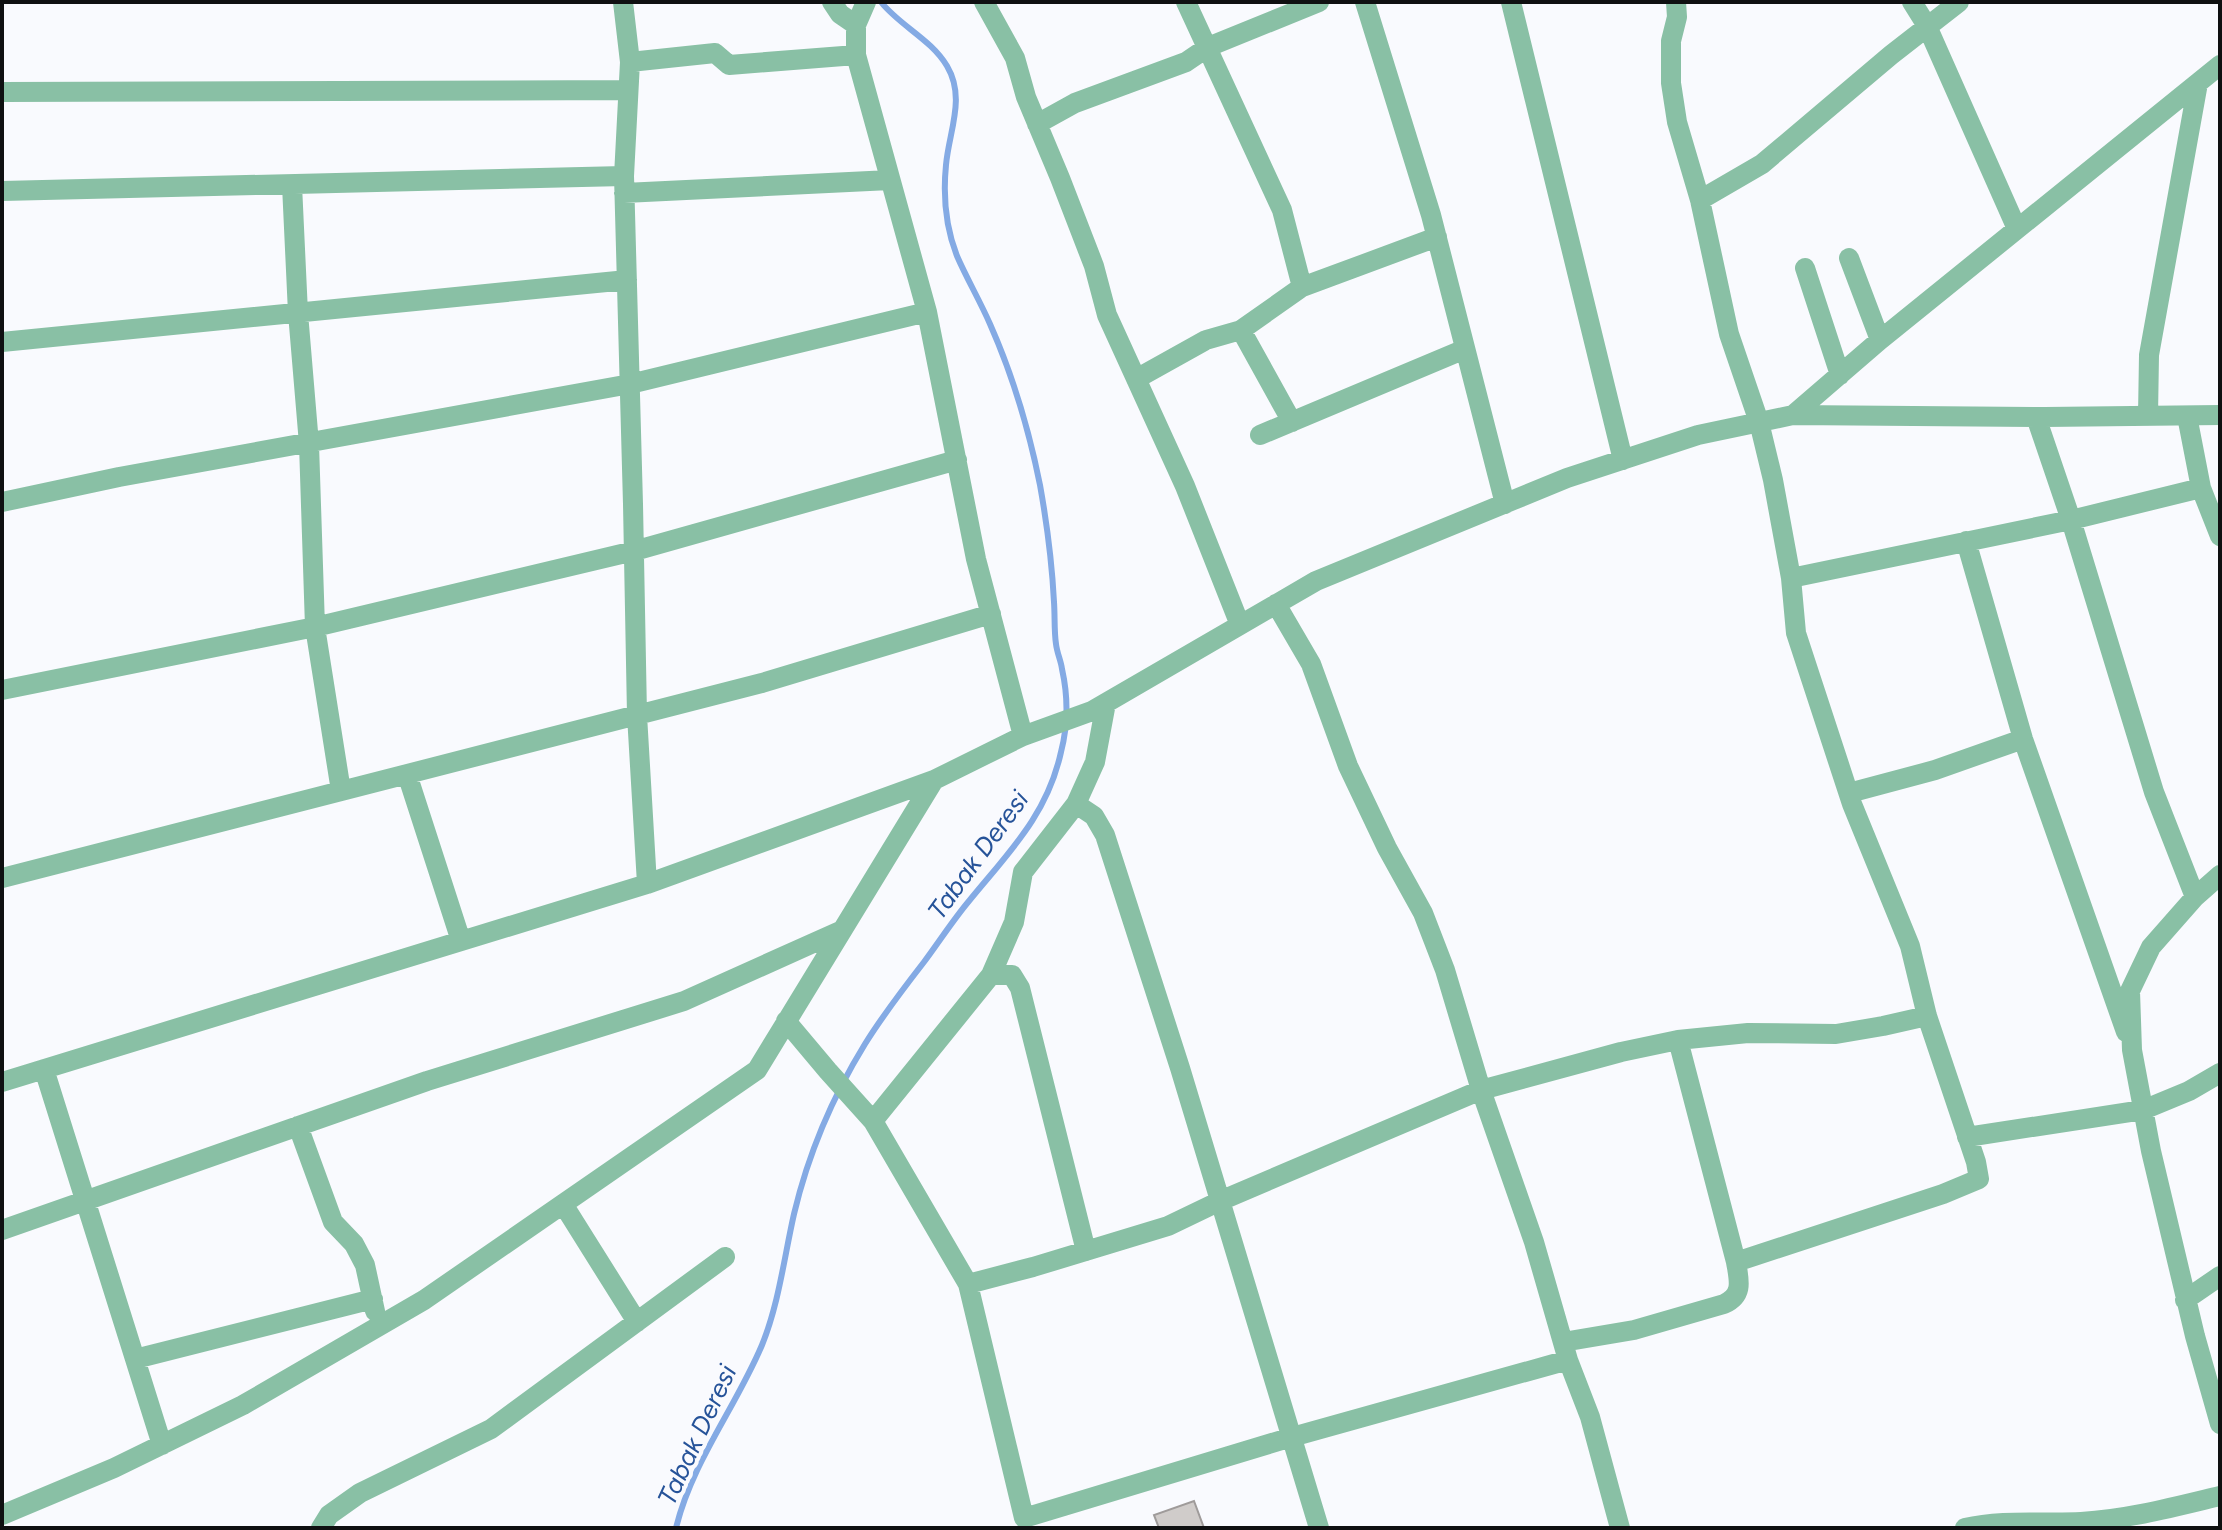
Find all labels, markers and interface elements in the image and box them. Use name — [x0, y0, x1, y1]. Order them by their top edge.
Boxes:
water label: Tabak Deresi — [921, 784, 1036, 926]
water label: Tabak Deresi — [651, 1359, 744, 1510]

